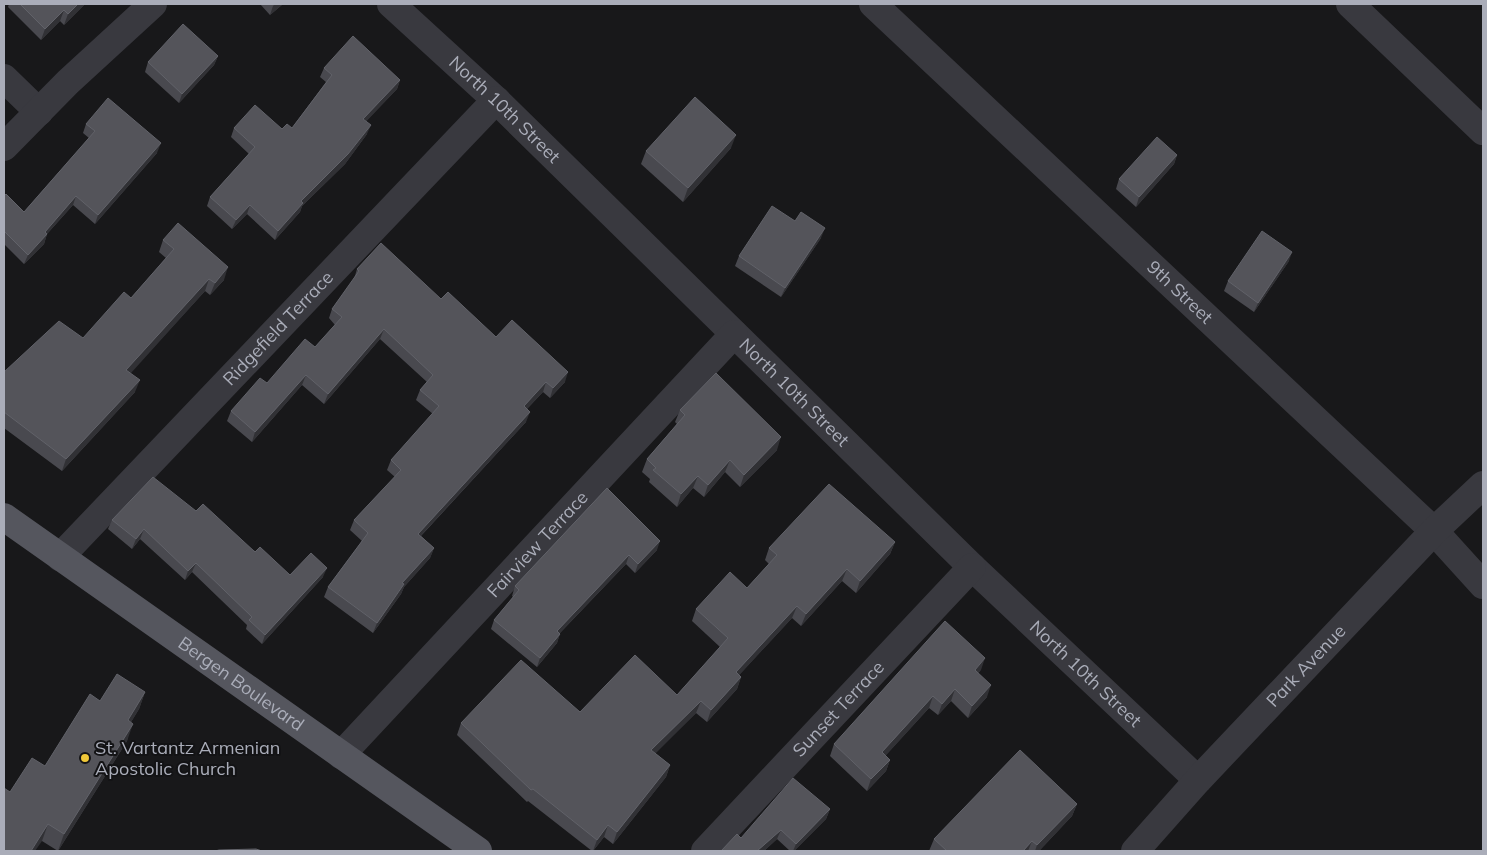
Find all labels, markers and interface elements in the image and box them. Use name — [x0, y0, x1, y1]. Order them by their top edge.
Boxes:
street label: North 10th Street — [444, 51, 565, 168]
street label: 9th Street — [1142, 255, 1218, 328]
street label: Ridgefield Terrace — [218, 266, 338, 390]
street label: North 10th Street — [735, 333, 854, 451]
street label: Fairview Terrace — [482, 486, 592, 602]
street label: North 10th Street — [1025, 615, 1147, 732]
street label: Park Avenue — [1261, 619, 1350, 712]
street label: Bergen Boulevard — [174, 631, 309, 736]
street label: Sunset Terrace — [788, 656, 889, 761]
place label: St. Vartantz Armenian Apostolic Church — [95, 736, 280, 780]
marker: St. Vartantz Armenian Apostolic Church — [79, 752, 91, 764]

